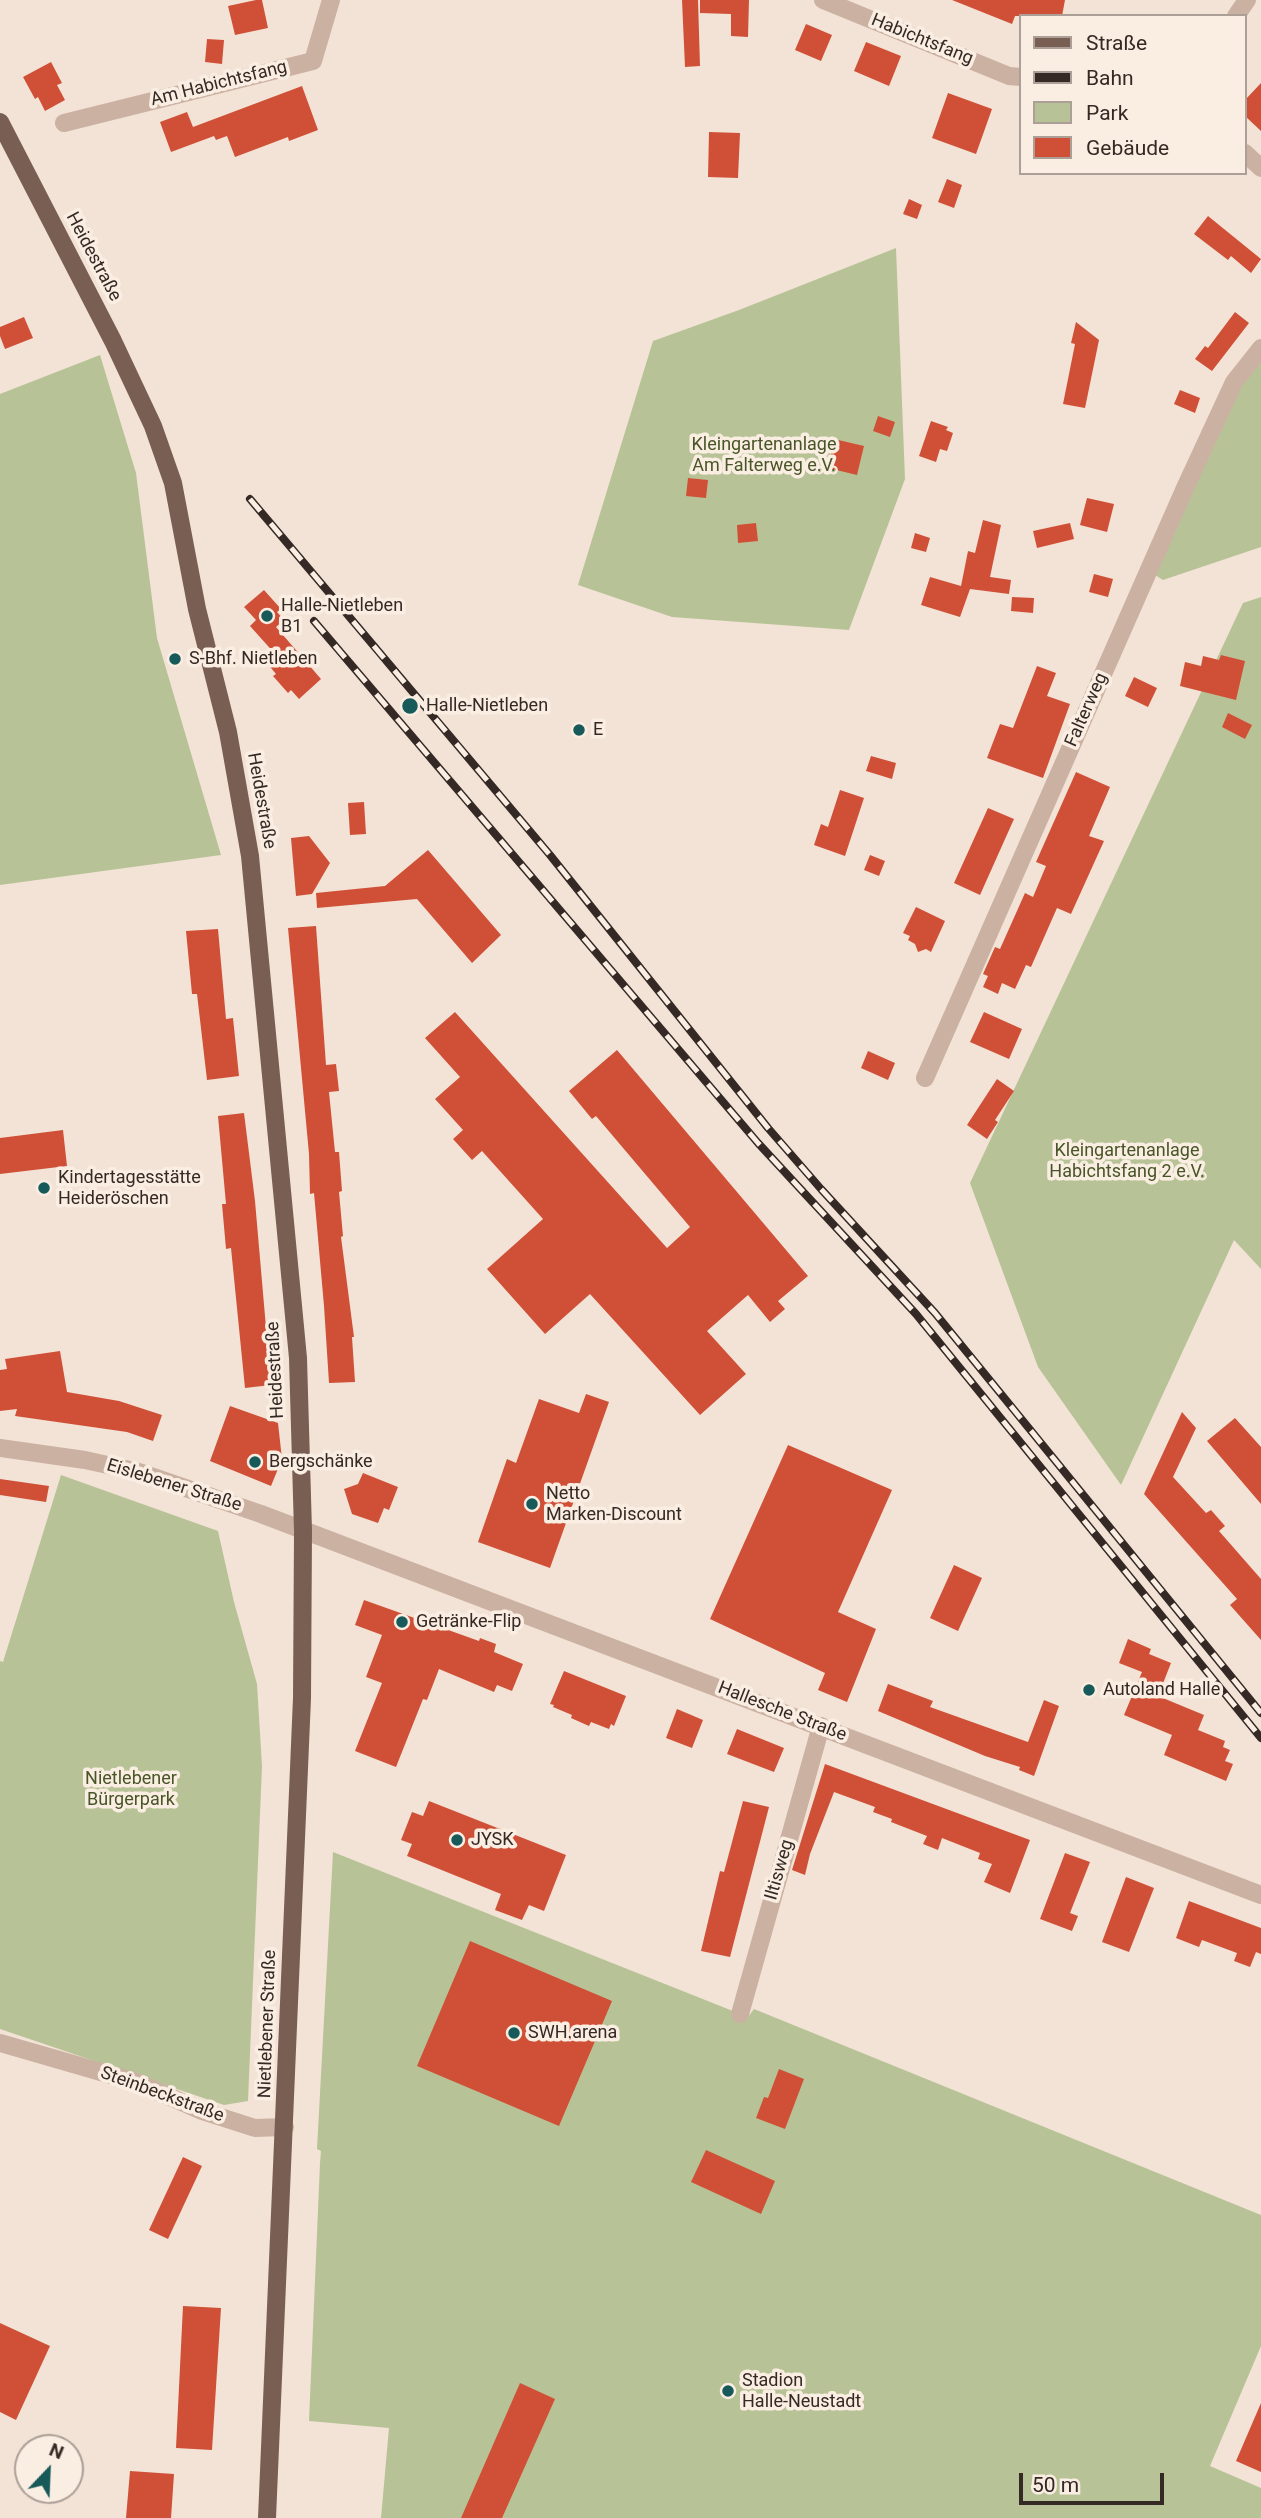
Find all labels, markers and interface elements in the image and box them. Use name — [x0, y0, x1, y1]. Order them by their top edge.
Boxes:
street label: Habichtsfang — [868, 10, 976, 70]
legend — [1020, 14, 1247, 175]
text: Straße — [1086, 31, 1147, 55]
street label: Am Habichtsfang — [149, 57, 289, 111]
text: Bahn — [1086, 66, 1134, 90]
text: Park — [1086, 101, 1128, 125]
text: Gebäude — [1086, 136, 1169, 160]
street label: Heidestraße — [61, 209, 125, 305]
park label: Kleingartenanlage Am Falterweg e.V. — [692, 434, 836, 476]
place label: Halle-Nietleben B1 — [281, 595, 403, 638]
marker: Halle-Nietleben B1 — [259, 608, 275, 624]
place label: S-Bhf. Nietleben — [189, 648, 317, 670]
marker: S-Bhf. Nietleben — [167, 651, 183, 667]
street label: Falterweg — [1061, 670, 1113, 750]
place label: Halle-Nietleben — [426, 695, 548, 717]
marker: Halle-Nietleben — [400, 696, 420, 716]
place label: E — [593, 719, 603, 741]
marker: E — [571, 722, 587, 738]
street label: Heidestraße — [242, 751, 280, 851]
park label: Kleingartenanlage Habichtsfang 2 e.V. — [1049, 1140, 1205, 1182]
place label: Kindertagesstätte Heideröschen — [58, 1167, 201, 1210]
marker: Kindertagesstätte Heideröschen — [36, 1180, 52, 1196]
street label: Heidestraße — [263, 1321, 289, 1419]
place label: Bergschänke — [269, 1451, 373, 1473]
marker: Bergschänke — [247, 1454, 263, 1470]
street label: Eislebener Straße — [104, 1455, 244, 1517]
place label: Netto Marken-Discount — [546, 1483, 682, 1526]
marker: Netto Marken-Discount — [524, 1496, 540, 1512]
place label: Getränke-Flip — [416, 1611, 521, 1633]
marker: Getränke-Flip — [394, 1614, 410, 1630]
street label: Hallesche Straße — [715, 1678, 849, 1746]
place label: Autoland Halle — [1103, 1679, 1220, 1701]
marker: Autoland Halle — [1081, 1682, 1097, 1698]
park label: Nietlebener Bürgerpark — [85, 1768, 177, 1810]
place label: JYSK — [471, 1829, 514, 1851]
marker: JYSK — [449, 1832, 465, 1848]
street label: Iltisweg — [761, 1837, 799, 1903]
street label: Nietlebener Straße — [255, 1949, 281, 2099]
place label: SWH.arena — [528, 2022, 617, 2044]
marker: SWH.arena — [506, 2025, 522, 2041]
street label: Steinbeckstraße — [97, 2063, 227, 2127]
place label: Stadion Halle-Neustadt — [742, 2370, 861, 2412]
marker: Stadion Halle-Neustadt — [720, 2383, 736, 2399]
north arrow — [14, 2434, 84, 2504]
text: N — [46, 2438, 67, 2464]
scale bar — [1023, 2458, 1168, 2502]
text: 50 m — [1032, 2473, 1079, 2497]

